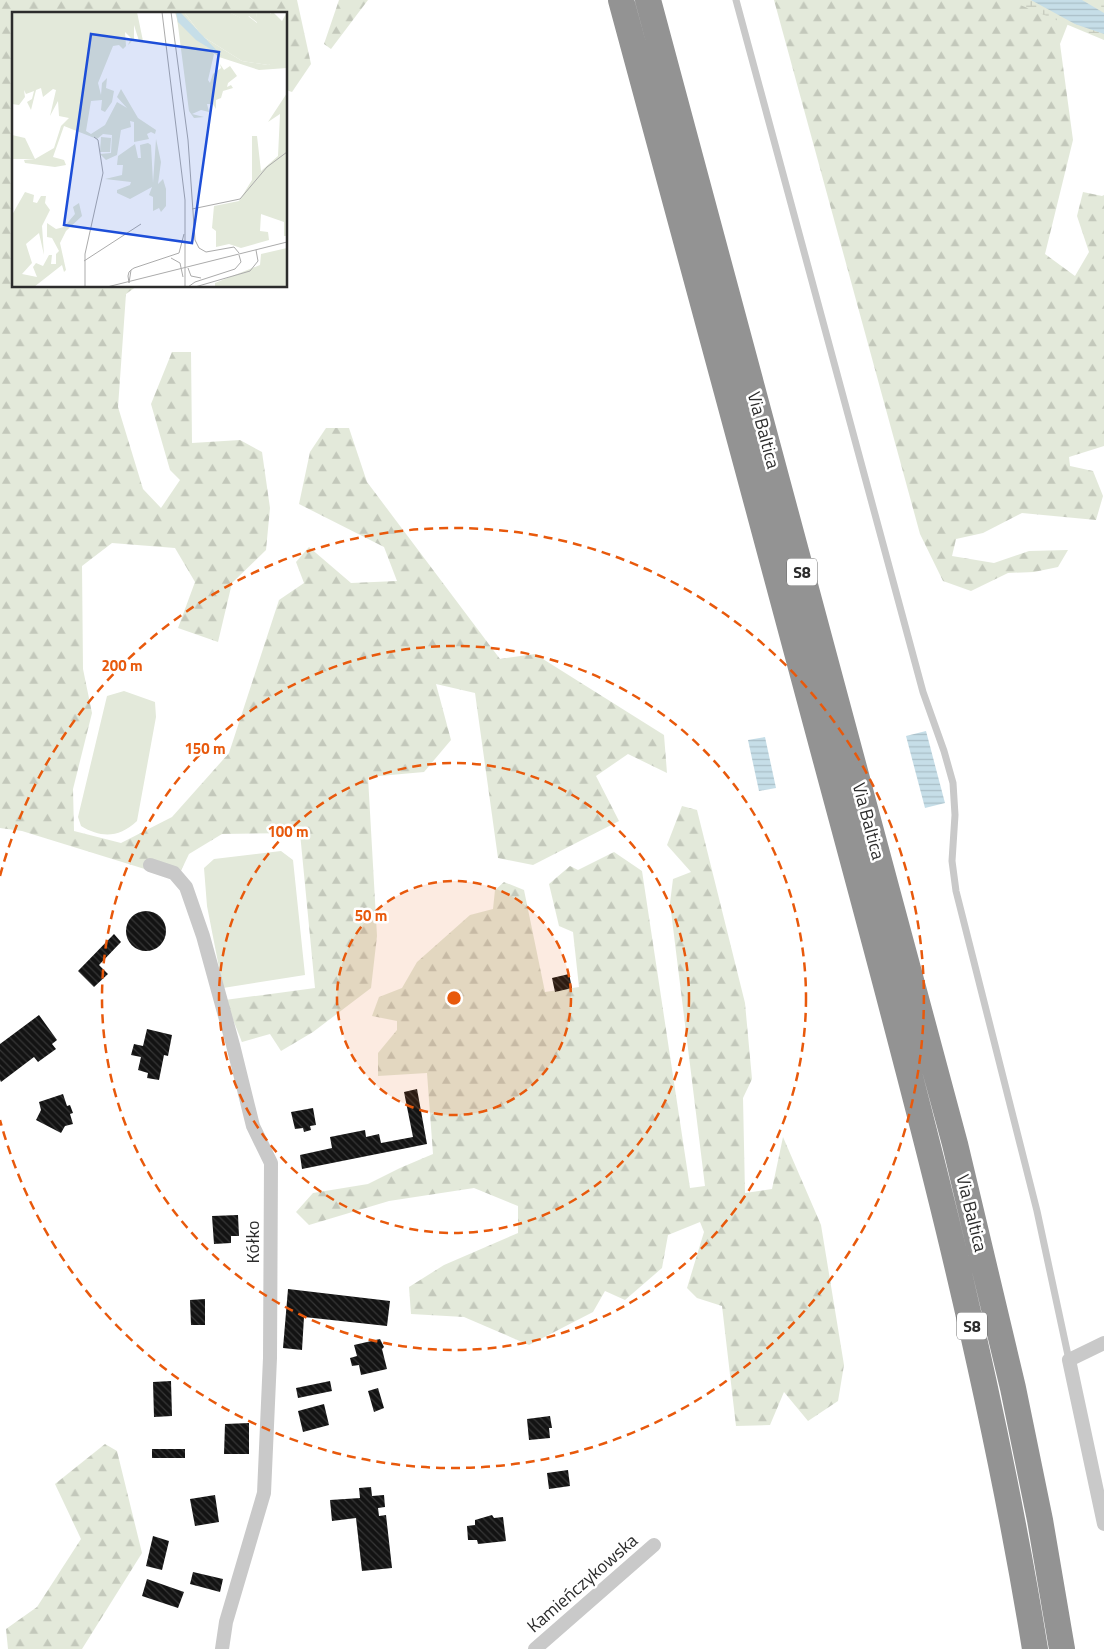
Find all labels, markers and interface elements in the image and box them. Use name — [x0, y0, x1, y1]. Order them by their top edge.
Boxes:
inset map — [12, 12, 288, 288]
street label: Via Baltica — [741, 388, 787, 472]
road number: S8 — [787, 558, 817, 586]
text: 200 m — [101, 654, 143, 677]
text: 150 m — [184, 737, 226, 760]
street label: Via Baltica — [846, 779, 892, 863]
text: 100 m — [267, 820, 309, 843]
text: 50 m — [355, 904, 387, 927]
centre of rings — [445, 989, 463, 1007]
street label: Via Baltica — [949, 1172, 995, 1254]
street label: Kółko — [239, 1221, 266, 1263]
road number: S8 — [957, 1312, 987, 1340]
street label: Kamieńczykowska — [521, 1527, 643, 1639]

